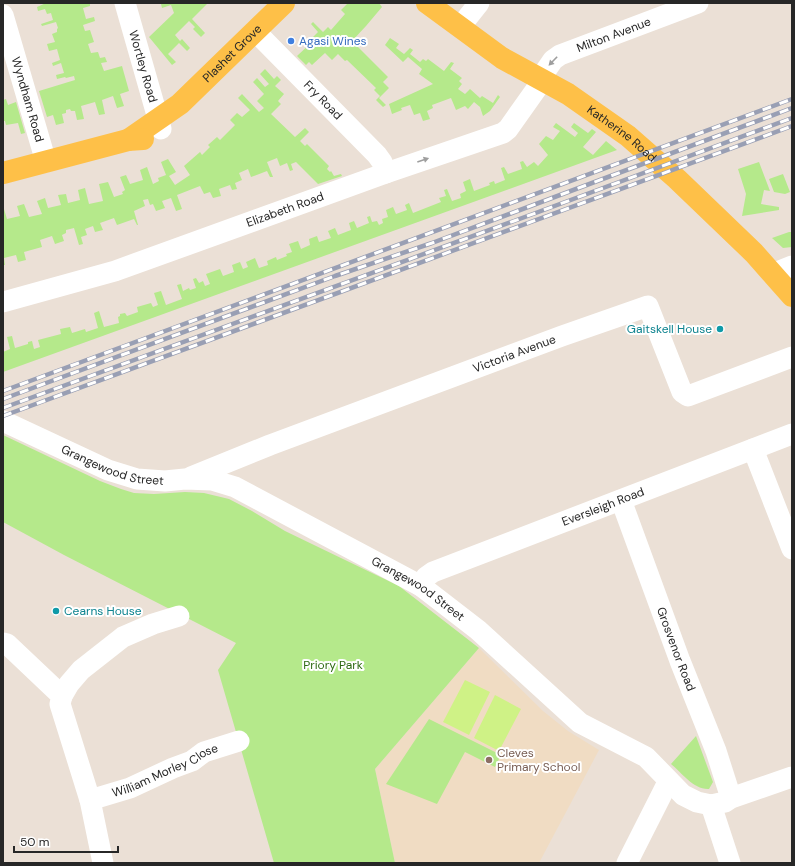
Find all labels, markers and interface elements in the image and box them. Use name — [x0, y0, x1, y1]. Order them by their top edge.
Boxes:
street label: Milton Avenue — [574, 13, 653, 56]
street label: Plashet Grove — [199, 21, 265, 86]
street label: Wortley Road — [125, 28, 161, 104]
place label: Agasi Wines — [299, 33, 367, 49]
marker: Agasi Wines — [286, 36, 296, 46]
street label: Wyndham Road — [8, 55, 48, 144]
one-way arrow — [548, 56, 558, 66]
street label: Fry Road — [300, 77, 346, 123]
street label: Katherine Road — [584, 102, 660, 165]
one-way arrow — [417, 157, 429, 163]
street label: Elizabeth Road — [244, 188, 326, 231]
place label: Gaitskell House — [627, 321, 712, 337]
marker: Gaitskell House — [715, 324, 725, 334]
street label: Victoria Avenue — [471, 331, 558, 377]
street label: Grangewood Street — [59, 441, 165, 489]
street label: Eversleigh Road — [559, 484, 647, 530]
street label: Grangewood Street — [369, 553, 468, 625]
place label: Cearns House — [64, 603, 142, 619]
street label: Grosvenor Road — [653, 605, 699, 694]
marker: Cearns House — [51, 606, 61, 616]
park label: Priory Park — [303, 657, 363, 673]
street label: William Morley Close — [110, 740, 220, 801]
place label: Cleves Primary School — [497, 745, 580, 775]
marker: Cleves Primary School — [484, 755, 494, 765]
scale bar — [14, 828, 118, 854]
text: 50 m — [20, 834, 49, 850]

